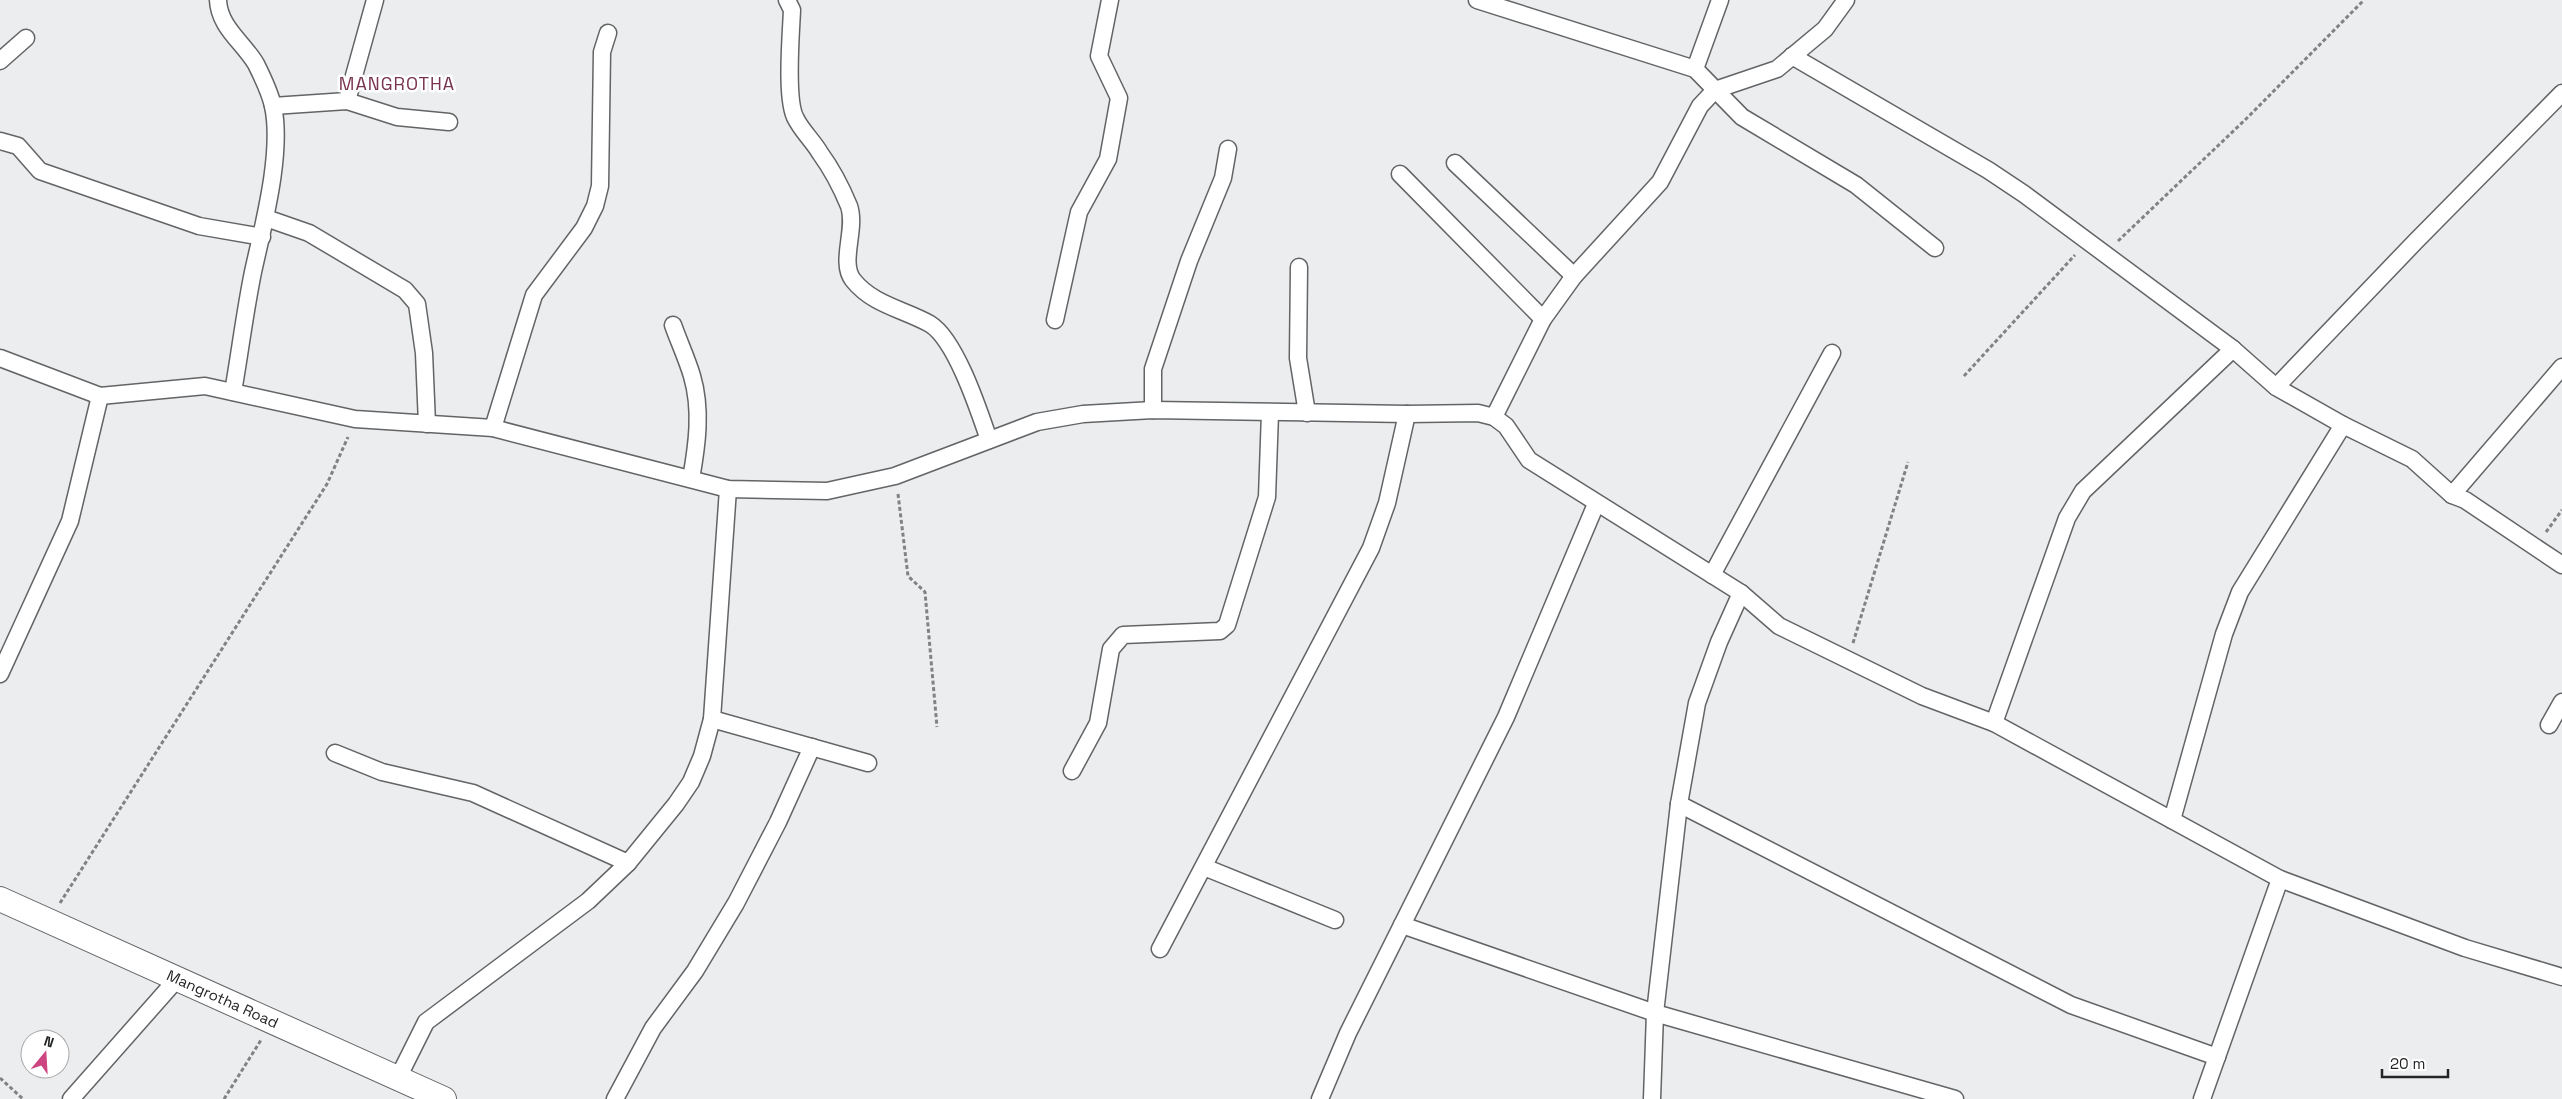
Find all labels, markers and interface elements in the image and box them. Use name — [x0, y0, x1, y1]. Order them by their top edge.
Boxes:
district label: MANGROTHA — [339, 72, 455, 95]
street label: Mangrotha Road — [164, 965, 281, 1032]
north arrow — [20, 1029, 70, 1079]
text: N — [42, 1032, 56, 1052]
scale bar — [2382, 1046, 2448, 1078]
text: 20 m — [2390, 1054, 2425, 1073]

